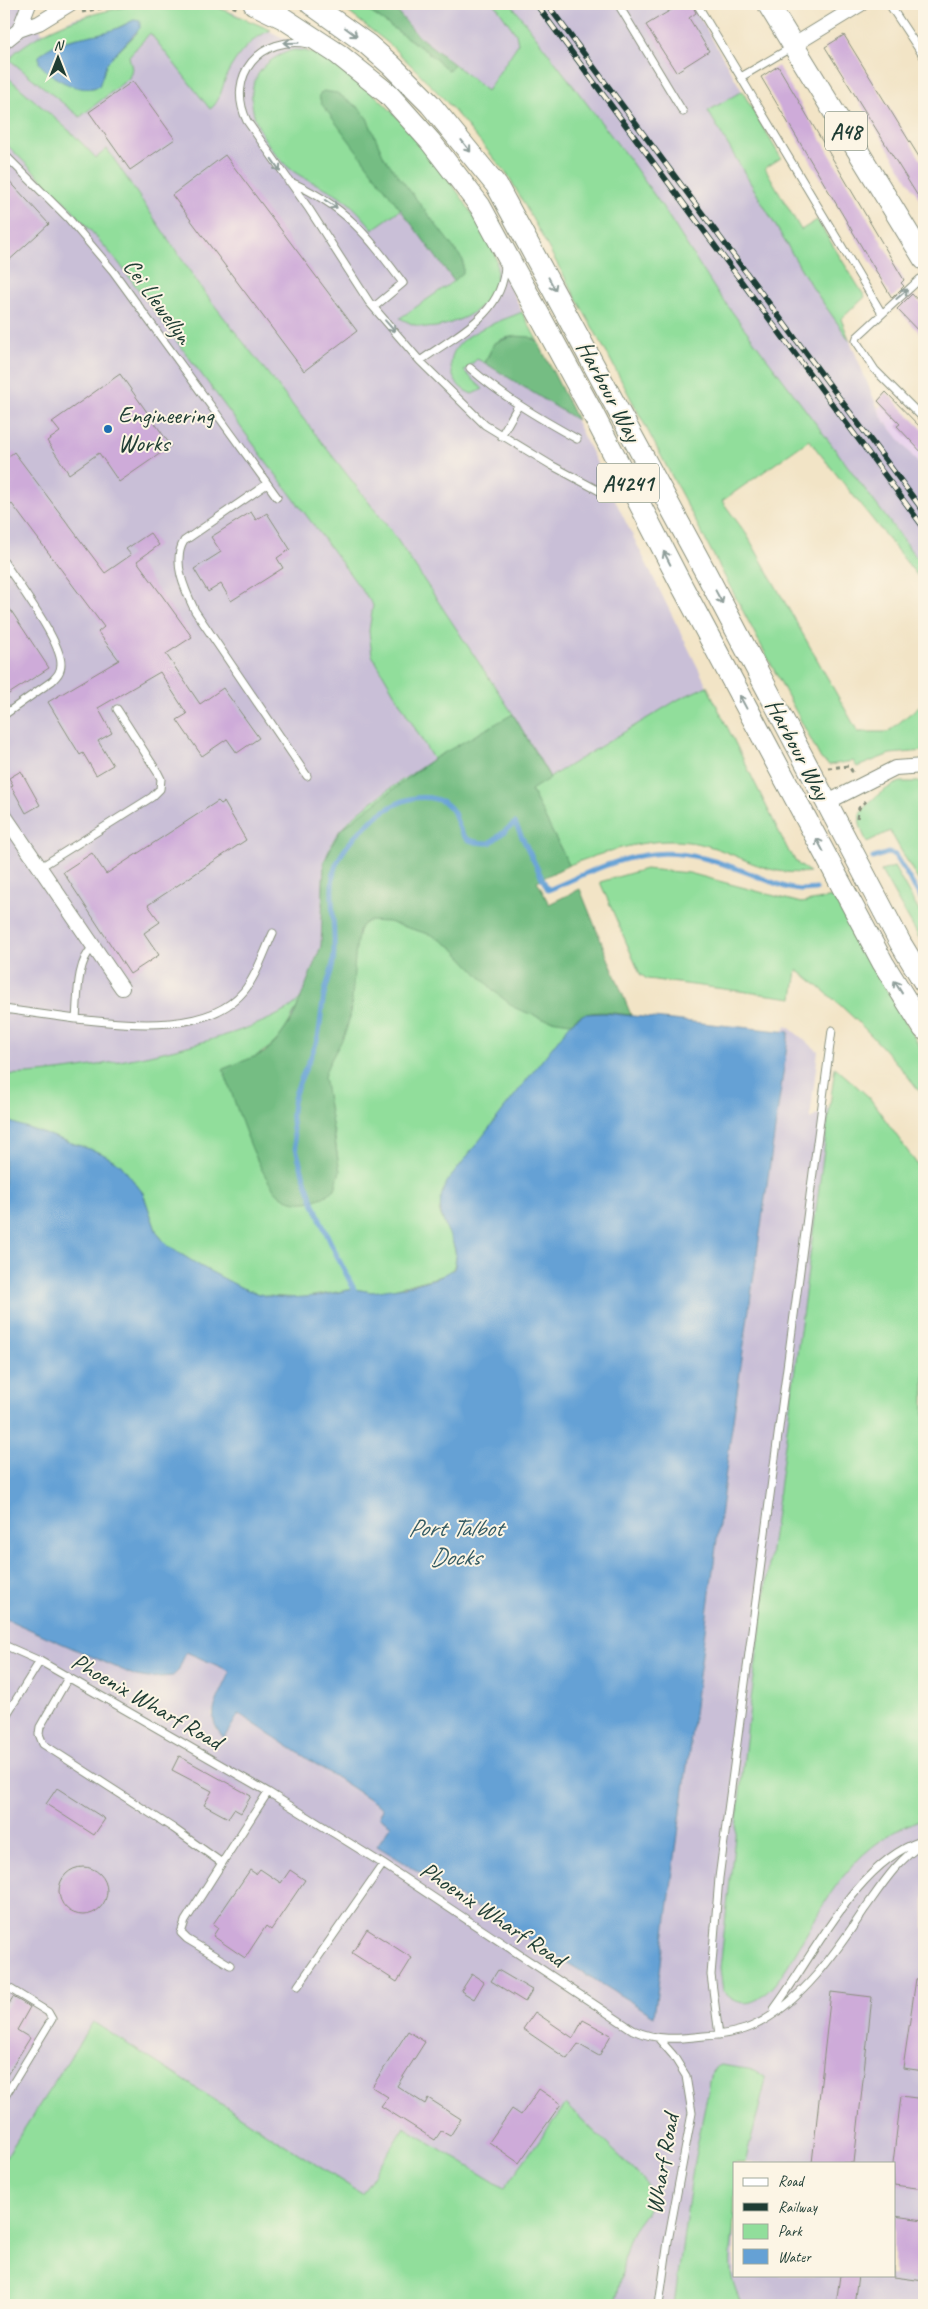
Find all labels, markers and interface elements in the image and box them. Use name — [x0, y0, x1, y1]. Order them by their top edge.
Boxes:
one-way arrow — [344, 27, 358, 37]
north arrow — [32, 32, 82, 82]
text: N — [54, 37, 65, 54]
one-way arrow — [284, 38, 300, 48]
road number: A48 — [825, 111, 867, 150]
one-way arrow — [460, 139, 471, 152]
one-way arrow — [271, 158, 281, 172]
one-way arrow — [323, 199, 337, 209]
street label: Cei Llewellyn — [117, 252, 200, 351]
one-way arrow — [547, 276, 557, 291]
one-way arrow — [896, 289, 909, 300]
one-way arrow — [385, 319, 396, 332]
street label: Harbour Way — [570, 335, 649, 448]
place label: Engineering Works — [118, 400, 215, 458]
marker: Engineering Works — [102, 423, 114, 435]
road number: A4241 — [597, 463, 659, 502]
one-way arrow — [662, 551, 672, 566]
one-way arrow — [715, 589, 724, 604]
street label: Harbour Way — [759, 693, 838, 806]
one-way arrow — [738, 695, 747, 710]
one-way arrow — [815, 838, 824, 853]
one-way arrow — [893, 981, 903, 995]
water label: Port Talbot Docks — [408, 1512, 507, 1573]
street label: Phoenix Wharf Road — [66, 1646, 231, 1758]
street label: Phoenix Wharf Road — [415, 1854, 574, 1976]
street label: Wharf Road — [638, 2108, 686, 2216]
legend — [733, 2162, 896, 2276]
text: Road — [778, 2172, 805, 2191]
text: Railway — [778, 2198, 819, 2217]
text: Park — [778, 2222, 803, 2241]
text: Water — [778, 2248, 812, 2267]

